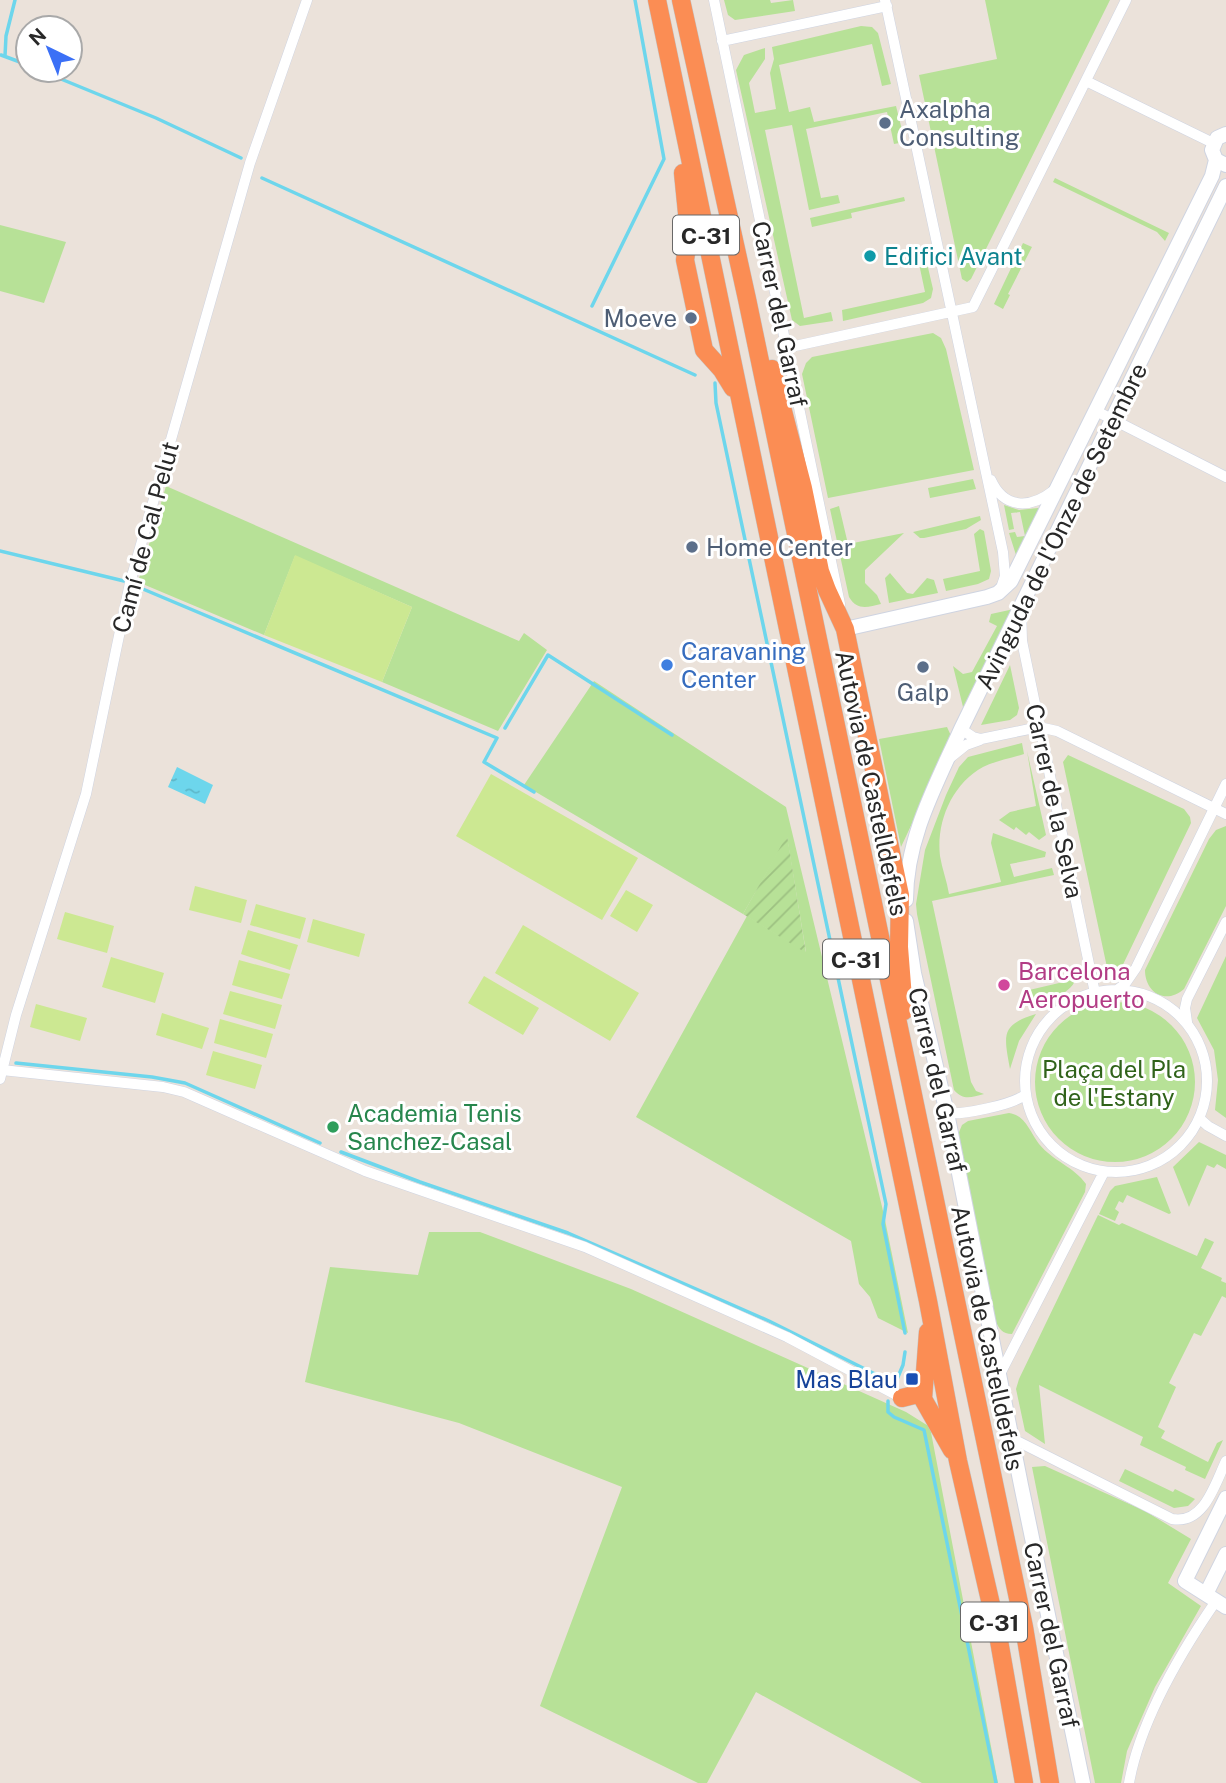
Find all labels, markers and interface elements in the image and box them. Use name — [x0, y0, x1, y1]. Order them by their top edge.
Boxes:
north arrow — [14, 14, 84, 84]
text: N — [24, 23, 50, 50]
place label: Axalpha Consulting — [899, 95, 1020, 151]
marker: Axalpha Consulting — [877, 115, 893, 131]
road number: C-31 — [673, 216, 739, 254]
street label: Carrer del Garraf — [747, 219, 813, 409]
place label: Edifici Avant — [884, 242, 1023, 270]
marker: Edifici Avant — [862, 248, 878, 264]
place label: Moeve — [604, 304, 677, 332]
marker: Moeve — [683, 310, 699, 326]
street label: Avinguda de l'Onze de Setembre — [970, 358, 1152, 694]
street label: Camí de Cal Pelut — [106, 438, 184, 636]
place label: Home Center — [706, 533, 853, 561]
marker: Home Center — [684, 539, 700, 555]
place label: Caravaning Center — [681, 637, 806, 693]
street label: Autovia de Castelldefels — [830, 648, 914, 918]
marker: Caravaning Center — [659, 657, 675, 673]
marker: Galp — [915, 659, 931, 675]
place label: Galp — [897, 678, 949, 706]
street label: Carrer de la Selva — [1021, 701, 1089, 901]
road number: C-31 — [823, 940, 889, 978]
place label: Barcelona Aeropuerto — [1018, 957, 1144, 1013]
marker: Barcelona Aeropuerto — [996, 977, 1012, 993]
street label: Carrer del Garraf — [903, 985, 973, 1175]
park label: Plaça del Pla de l'Estany — [1042, 1055, 1186, 1111]
place label: Academia Tenis Sanchez-Casal — [347, 1099, 522, 1155]
marker: Academia Tenis Sanchez-Casal — [325, 1119, 341, 1135]
street label: Autovia de Castelldefels — [946, 1203, 1030, 1473]
place label: Mas Blau — [795, 1365, 898, 1393]
marker: Mas Blau — [904, 1371, 920, 1387]
street label: Carrer del Garraf — [1019, 1540, 1085, 1730]
road number: C-31 — [961, 1602, 1027, 1642]

